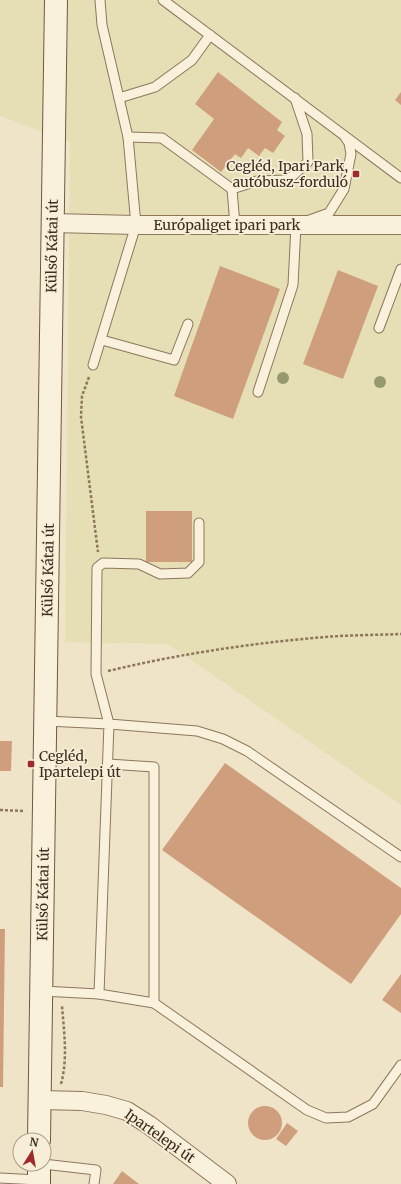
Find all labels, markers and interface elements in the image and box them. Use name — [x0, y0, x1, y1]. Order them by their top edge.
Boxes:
place label: Cegléd, Ipari Park, autóbusz-forduló — [226, 157, 348, 191]
marker: Cegléd, Ipari Park, autóbusz-forduló — [351, 169, 361, 179]
street label: Külső Kátai út — [42, 198, 62, 293]
street label: Európaliget ipari park — [154, 216, 301, 234]
street label: Külső Kátai út — [38, 522, 58, 617]
place label: Cegléd, Ipartelepi út — [39, 747, 121, 781]
marker: Cegléd, Ipartelepi út — [26, 759, 36, 769]
street label: Külső Kátai út — [33, 846, 53, 941]
street label: Ipartelepi út — [121, 1105, 199, 1167]
north arrow — [12, 1132, 52, 1172]
text: N — [28, 1134, 40, 1150]

